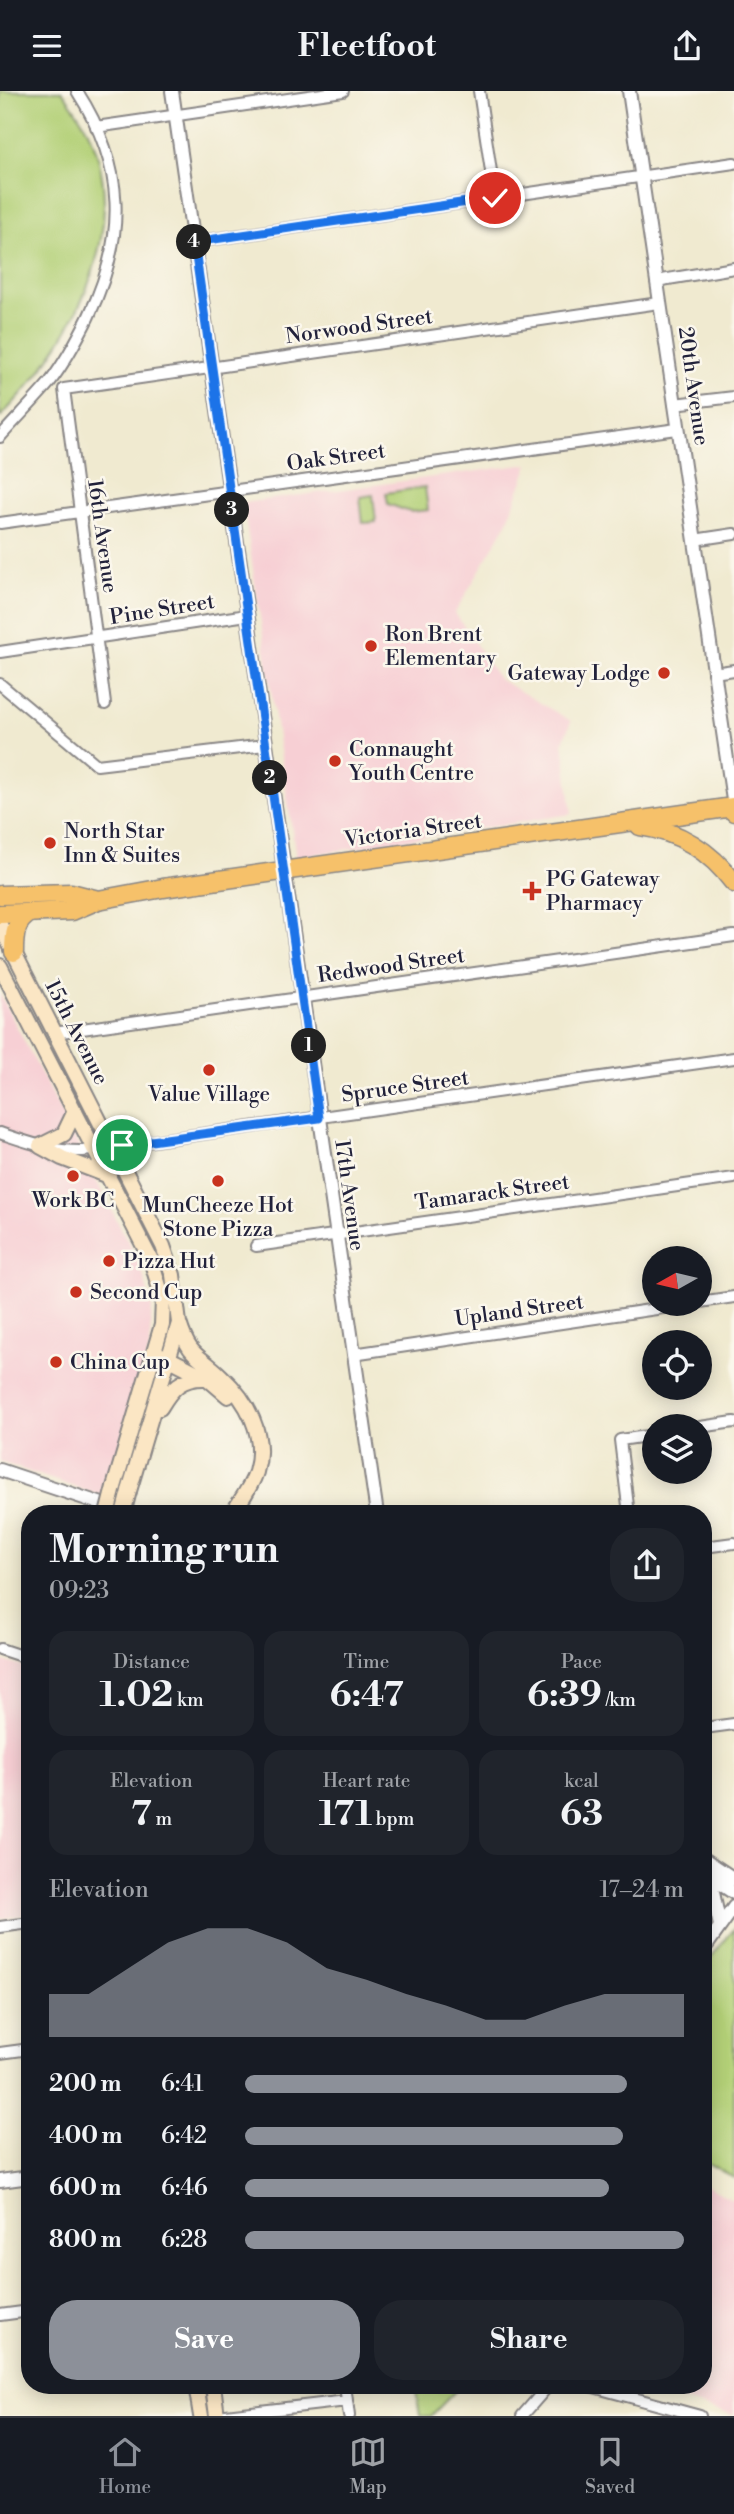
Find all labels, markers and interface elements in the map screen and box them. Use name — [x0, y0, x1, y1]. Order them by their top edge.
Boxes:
text: Fleetfoot — [298, 26, 436, 66]
icon: menu — [28, 27, 66, 65]
icon: share — [668, 27, 706, 65]
pin — [465, 168, 525, 228]
icon: check — [476, 179, 514, 217]
pin: 4 — [176, 225, 212, 259]
text: 4 — [187, 229, 200, 253]
street label: Norwood Street — [284, 304, 435, 350]
street label: 20th Avenue — [672, 325, 714, 447]
street label: Oak Street — [285, 438, 388, 478]
street label: 16th Avenue — [81, 478, 123, 595]
pin: 3 — [215, 493, 250, 527]
text: 3 — [226, 497, 237, 521]
street label: Pine Street — [108, 589, 217, 631]
place label: Ron Brent Elementary — [385, 622, 497, 672]
marker: Ron Brent Elementary — [363, 638, 379, 654]
place label: Gateway Lodge — [508, 661, 650, 687]
marker: Gateway Lodge — [656, 665, 672, 681]
place label: Connaught Youth Centre — [348, 737, 474, 787]
marker: Connaught Youth Centre — [327, 753, 343, 769]
pin: 2 — [252, 761, 288, 795]
text: 2 — [264, 765, 275, 789]
street label: Victoria Street — [342, 808, 484, 854]
place label: North Star Inn & Suites — [64, 819, 180, 869]
marker: North Star Inn & Suites — [42, 835, 58, 851]
place label: PG Gateway Pharmacy — [546, 867, 660, 917]
marker: PG Gateway Pharmacy — [524, 883, 540, 899]
street label: Redwood Street — [316, 943, 467, 989]
street label: 15th Avenue — [39, 976, 114, 1089]
pin: 1 — [292, 1028, 326, 1063]
text: 1 — [304, 1033, 313, 1057]
marker: Value Village — [201, 1062, 217, 1078]
street label: Spruce Street — [340, 1065, 471, 1109]
place label: Value Village — [147, 1082, 270, 1108]
pin — [92, 1115, 152, 1175]
icon: arrive — [103, 1126, 141, 1164]
street label: 17th Avenue — [328, 1138, 370, 1253]
marker: Work BC — [65, 1168, 81, 1184]
street label: Tamarack Street — [413, 1169, 572, 1217]
marker: MunCheeze Hot Stone Pizza — [210, 1173, 226, 1189]
place label: Work BC — [31, 1188, 114, 1214]
place label: MunCheeze Hot Stone Pizza — [142, 1193, 295, 1243]
north arrow — [642, 1246, 712, 1316]
map controls — [642, 1246, 712, 1484]
place label: Pizza Hut — [123, 1249, 216, 1275]
marker: Pizza Hut — [101, 1253, 117, 1269]
place label: Second Cup — [90, 1280, 202, 1306]
marker: Second Cup — [68, 1284, 84, 1300]
street label: Upland Street — [453, 1289, 586, 1333]
button: locate — [642, 1330, 712, 1400]
place label: China Cup — [70, 1350, 170, 1376]
marker: China Cup — [48, 1354, 64, 1370]
button: layers — [642, 1414, 712, 1484]
text: Morning run — [49, 1527, 279, 1574]
button: share — [610, 1528, 684, 1602]
text: 09:23 — [49, 1577, 109, 1605]
text: Distance — [113, 1650, 190, 1674]
text: Time — [344, 1650, 389, 1674]
text: Pace — [561, 1650, 602, 1674]
text: 1.02 — [99, 1674, 173, 1717]
text: 6:47 — [329, 1674, 404, 1717]
text: 6:39 — [527, 1674, 602, 1717]
text: km — [173, 1688, 204, 1712]
text: /km — [602, 1688, 636, 1712]
text: Elevation — [110, 1769, 193, 1793]
text: Heart rate — [323, 1769, 410, 1793]
text: kcal — [564, 1769, 599, 1793]
text: 7 — [131, 1793, 152, 1836]
text: 171 — [319, 1793, 372, 1836]
text: 63 — [560, 1793, 603, 1836]
text: m — [152, 1807, 172, 1831]
text: bpm — [372, 1807, 414, 1831]
text: Elevation — [49, 1876, 149, 1904]
text: 17–24 m — [599, 1876, 684, 1904]
text: 200 m — [49, 2070, 121, 2098]
text: 6:41 — [161, 2070, 204, 2098]
text: 400 m — [49, 2122, 122, 2150]
text: 6:42 — [161, 2122, 207, 2150]
text: 600 m — [49, 2174, 122, 2202]
text: 6:46 — [161, 2174, 208, 2202]
text: 800 m — [49, 2226, 122, 2254]
text: 6:28 — [161, 2226, 207, 2254]
button: Save — [49, 2300, 360, 2380]
button: Share — [374, 2300, 684, 2380]
tab: Home — [99, 2433, 151, 2499]
tab: Map — [349, 2433, 387, 2499]
tab: Saved — [585, 2433, 635, 2499]

